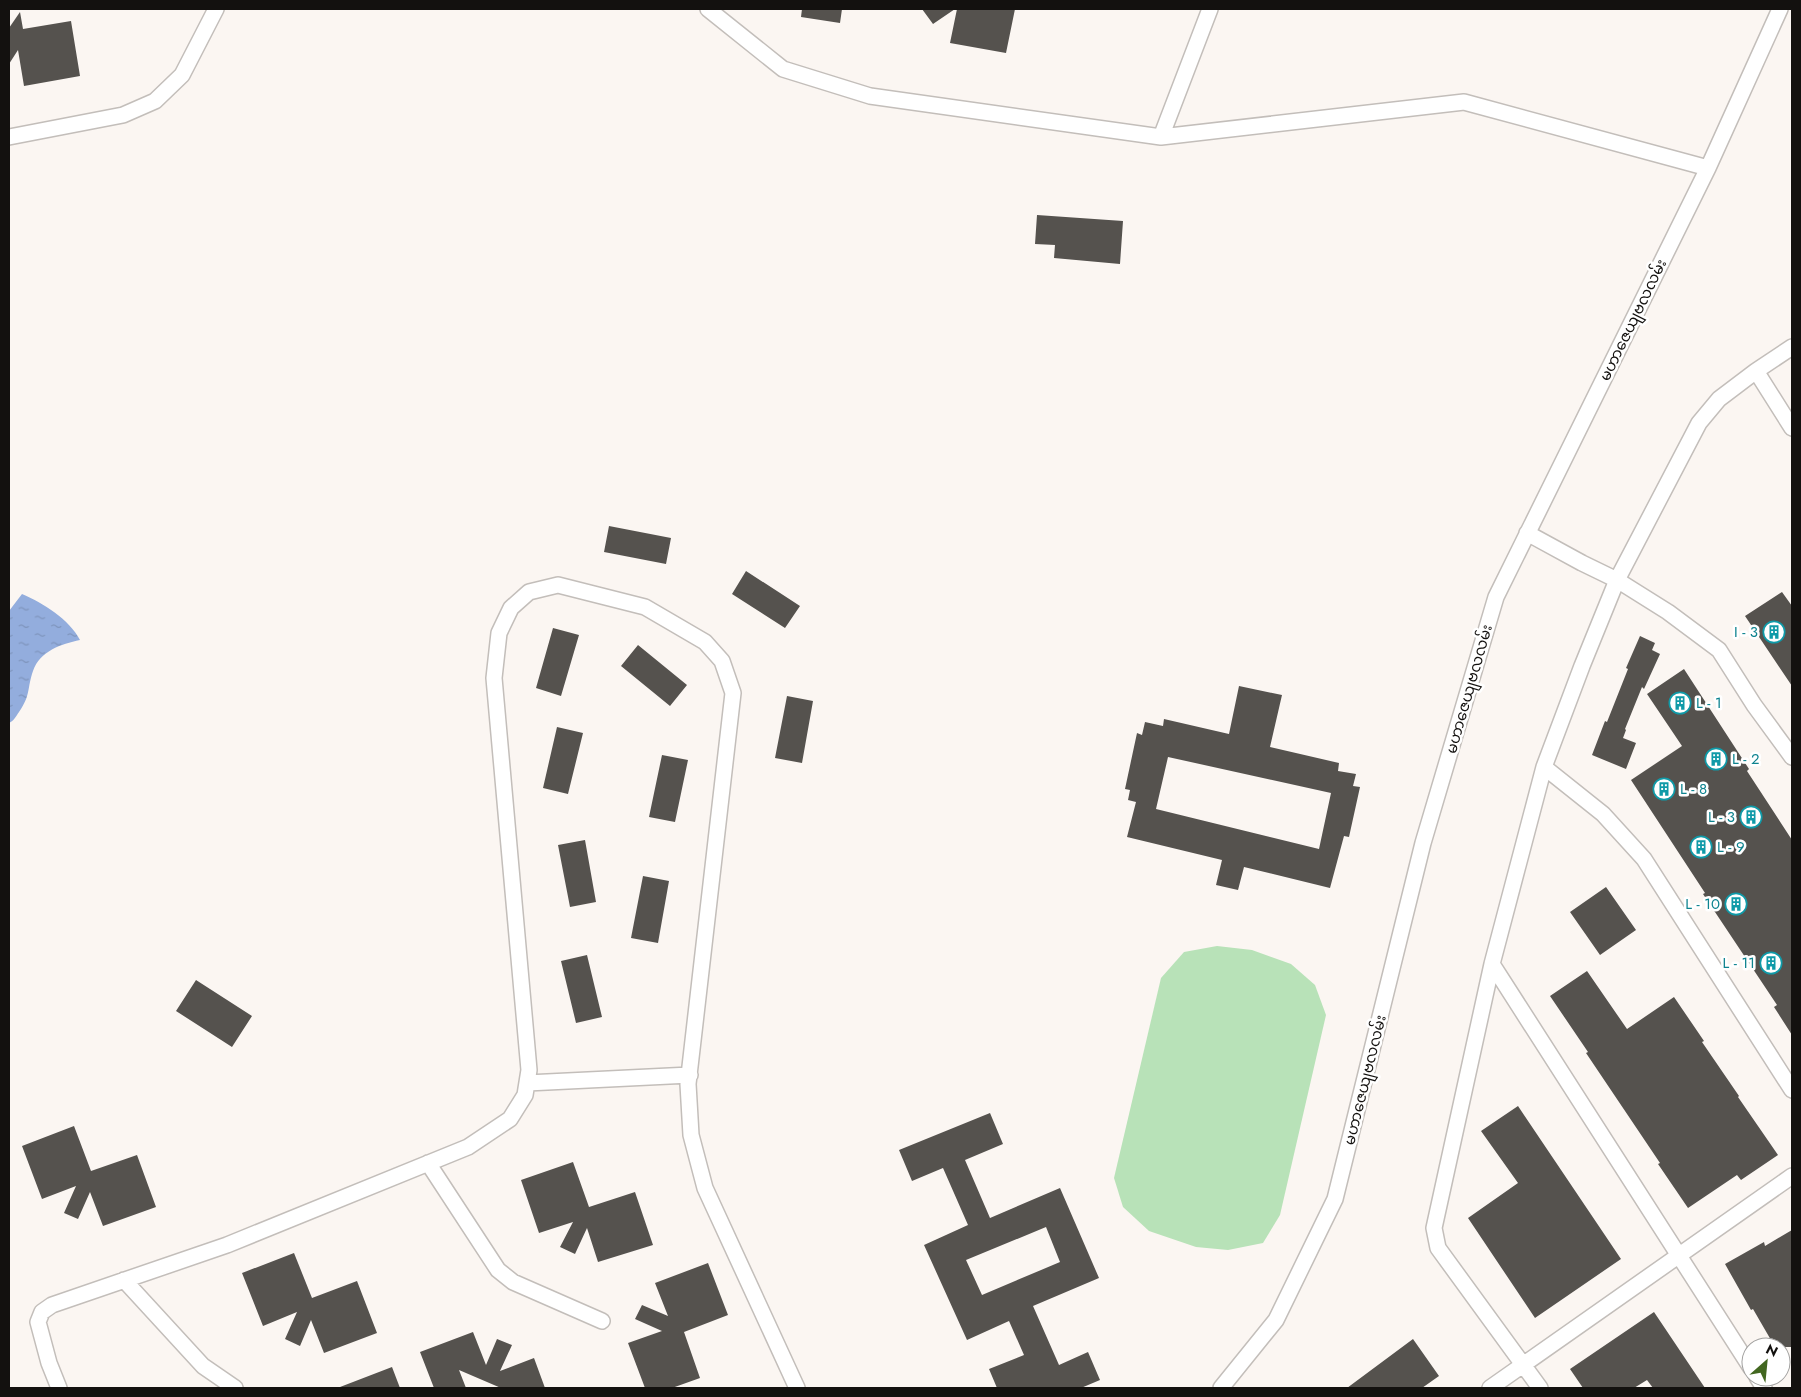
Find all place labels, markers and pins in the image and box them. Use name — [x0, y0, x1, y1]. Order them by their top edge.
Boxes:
building icon: I - 3 — [1762, 620, 1786, 644]
place label: I - 3 — [1734, 621, 1758, 643]
building icon: L - 1 — [1668, 691, 1692, 715]
place label: L - 1 — [1696, 692, 1722, 714]
building icon: L - 2 — [1704, 747, 1728, 771]
place label: L - 2 — [1732, 748, 1759, 770]
building icon: L - 8 — [1652, 777, 1676, 801]
place label: L - 8 — [1680, 778, 1707, 800]
building icon: L - 3 — [1739, 805, 1763, 829]
place label: L - 3 — [1708, 806, 1735, 828]
building icon: L - 9 — [1689, 835, 1713, 859]
place label: L - 9 — [1717, 836, 1745, 858]
building icon: L - 10 — [1724, 892, 1748, 916]
place label: L - 10 — [1685, 893, 1720, 915]
building icon: L - 11 — [1759, 951, 1783, 975]
place label: L - 11 — [1723, 952, 1755, 974]

